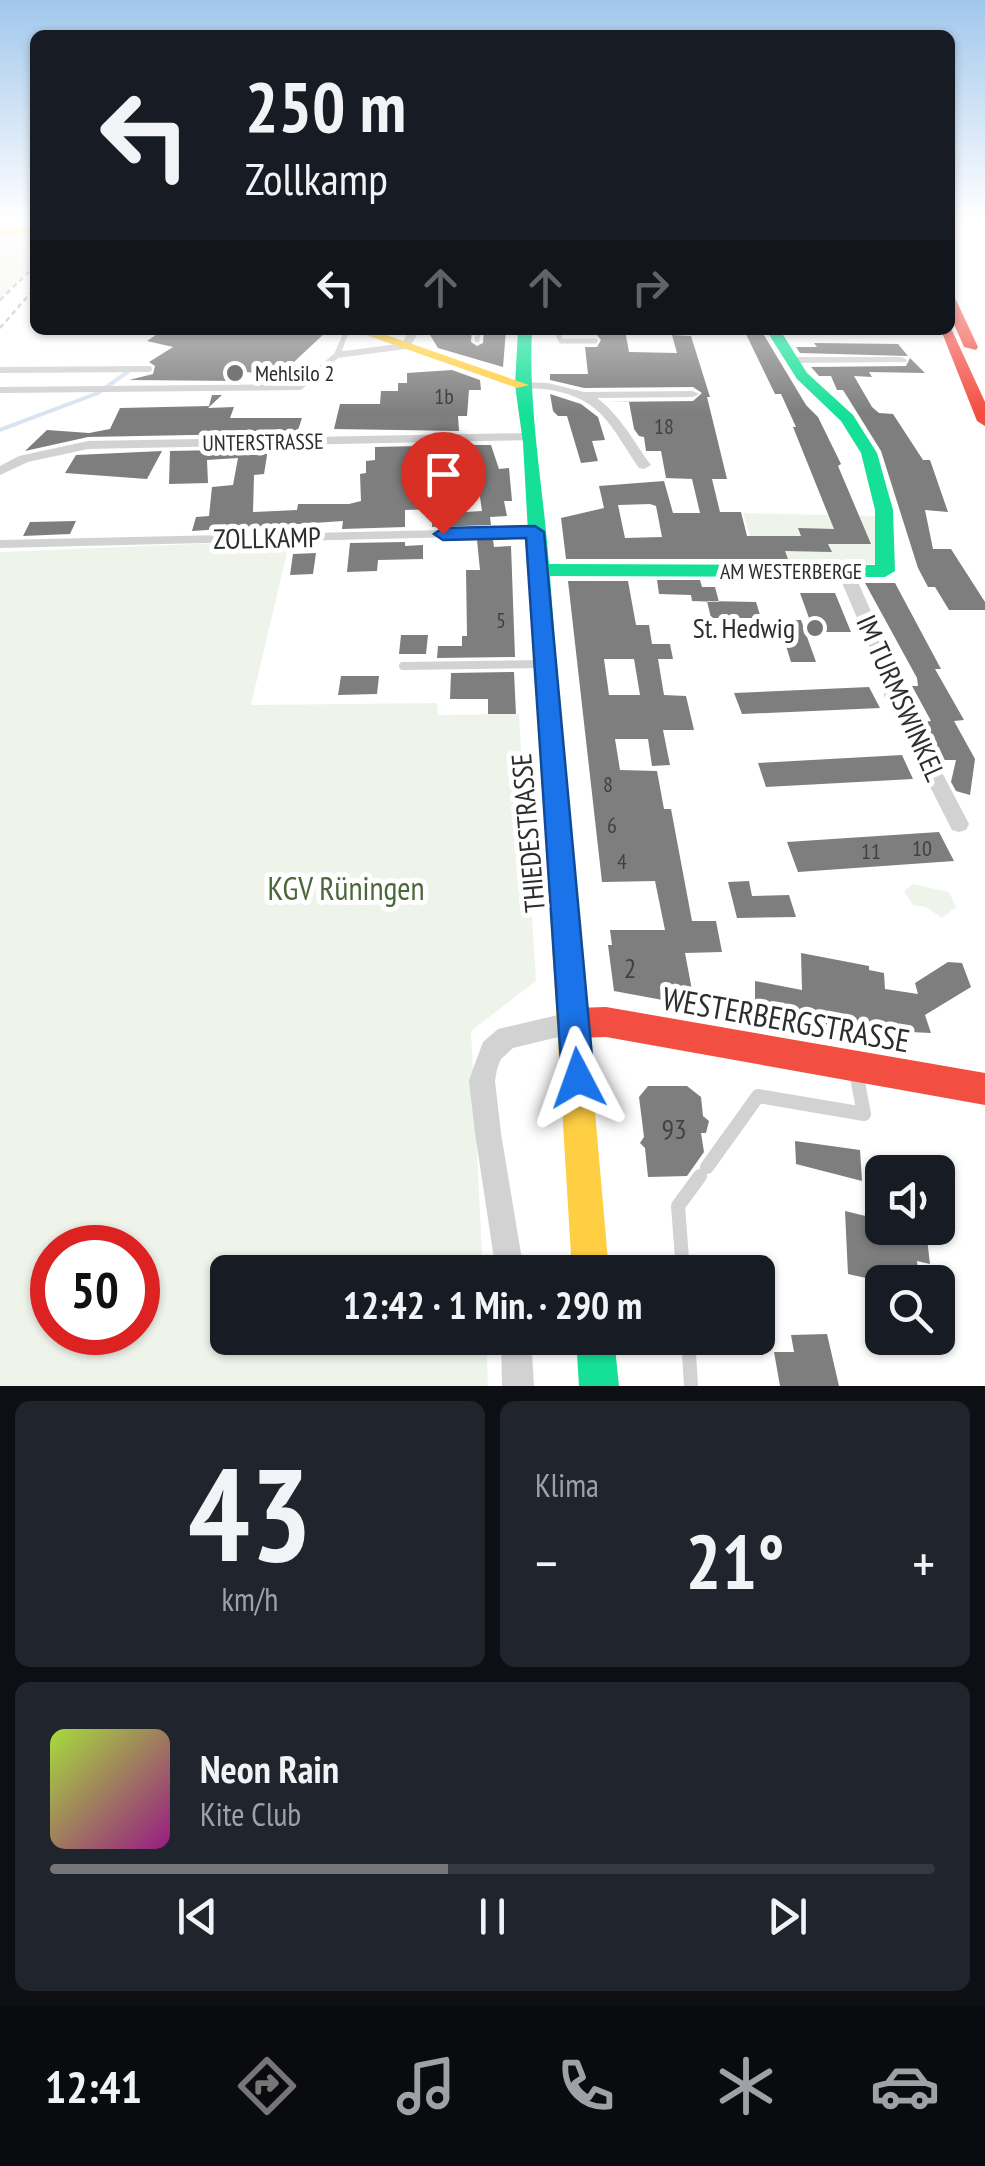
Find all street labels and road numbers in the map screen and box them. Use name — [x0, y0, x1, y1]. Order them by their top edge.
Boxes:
street label: UNTERSTRASSE — [202, 427, 324, 457]
street label: ZOLLKAMP — [213, 518, 321, 557]
street label: AM WESTERBERGE — [720, 557, 862, 585]
street label: IM TURMSWINKEL — [848, 609, 955, 787]
street label: THIEDESTRASSE — [502, 752, 553, 914]
street label: WESTERBERGSTRASSE — [659, 977, 913, 1061]

